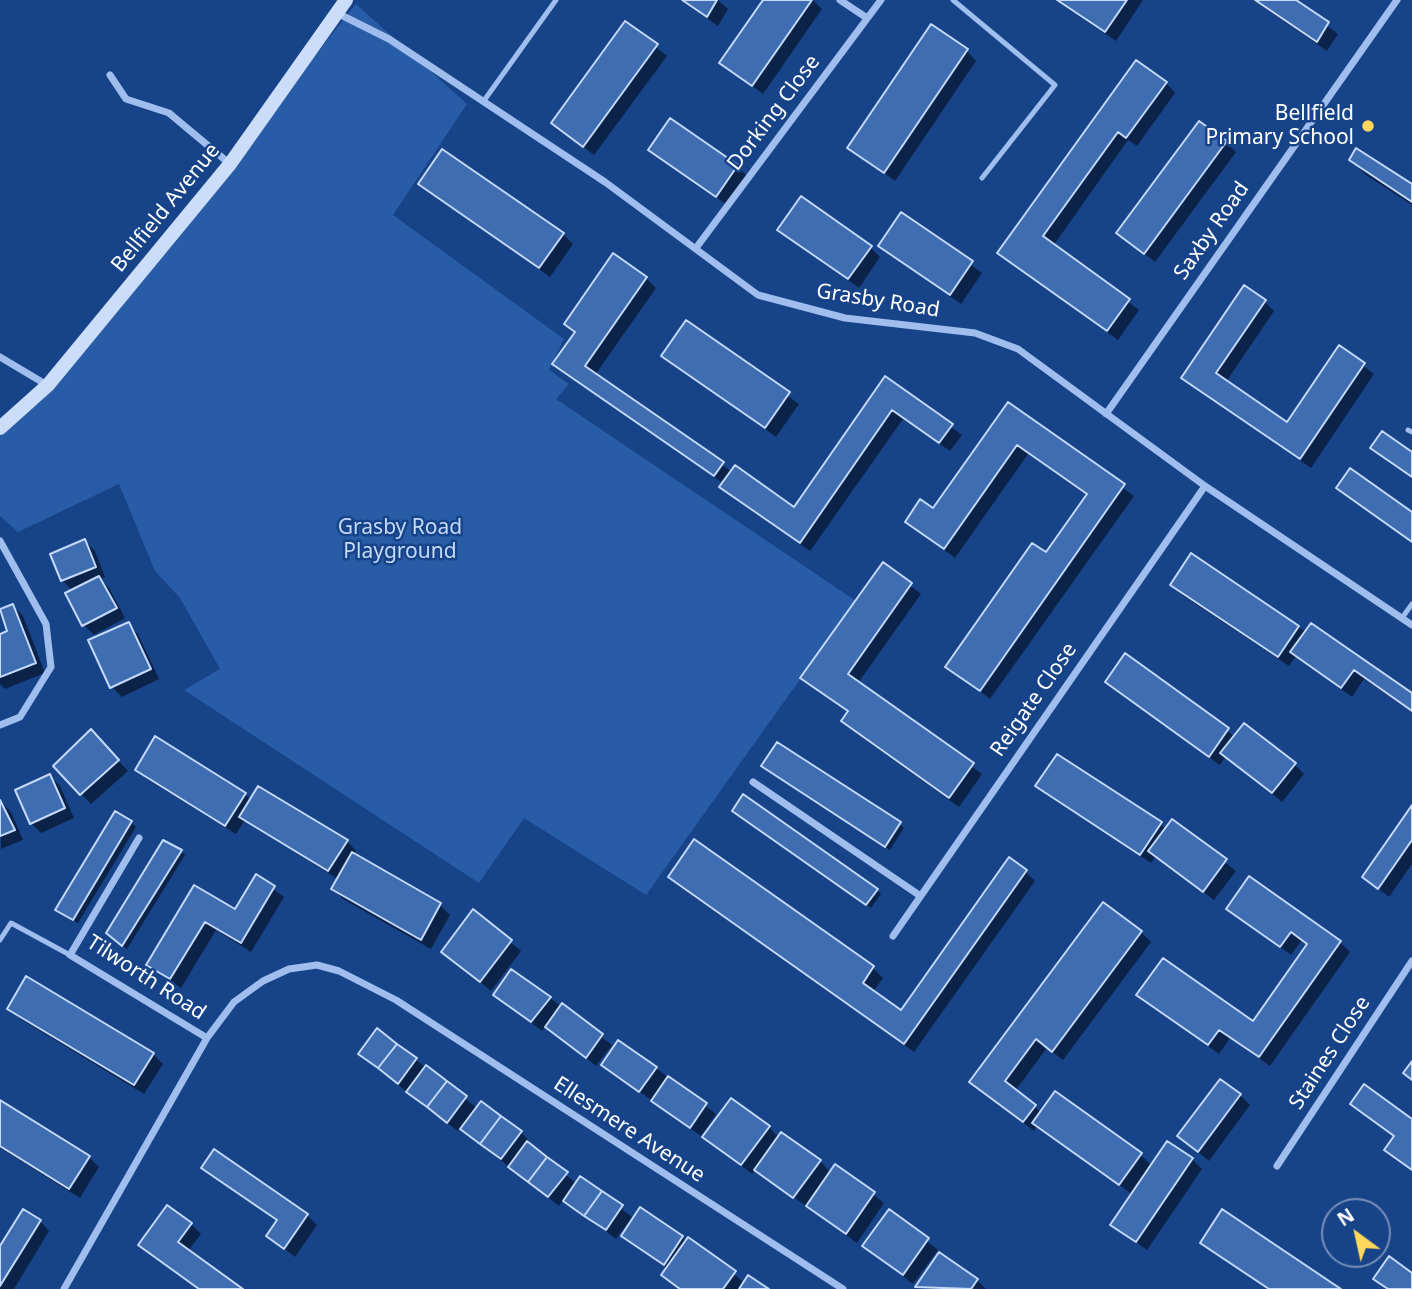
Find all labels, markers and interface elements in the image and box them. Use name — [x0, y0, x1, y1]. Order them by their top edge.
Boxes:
street label: Dorking Close — [722, 50, 826, 176]
place label: Bellfield Primary School — [1206, 101, 1354, 151]
marker: Bellfield Primary School — [1360, 118, 1376, 134]
street label: Bellfield Avenue — [106, 139, 226, 277]
street label: Saxby Road — [1169, 177, 1255, 285]
street label: Grasby Road — [815, 279, 941, 323]
park label: Grasby Road Playground — [338, 515, 462, 565]
street label: Reigate Close — [985, 638, 1083, 762]
street label: Tilworth Road — [82, 930, 210, 1026]
street label: Staines Close — [1284, 992, 1376, 1114]
street label: Ellesmere Avenue — [549, 1072, 709, 1188]
north arrow — [1321, 1198, 1391, 1268]
text: N — [1332, 1202, 1359, 1232]

